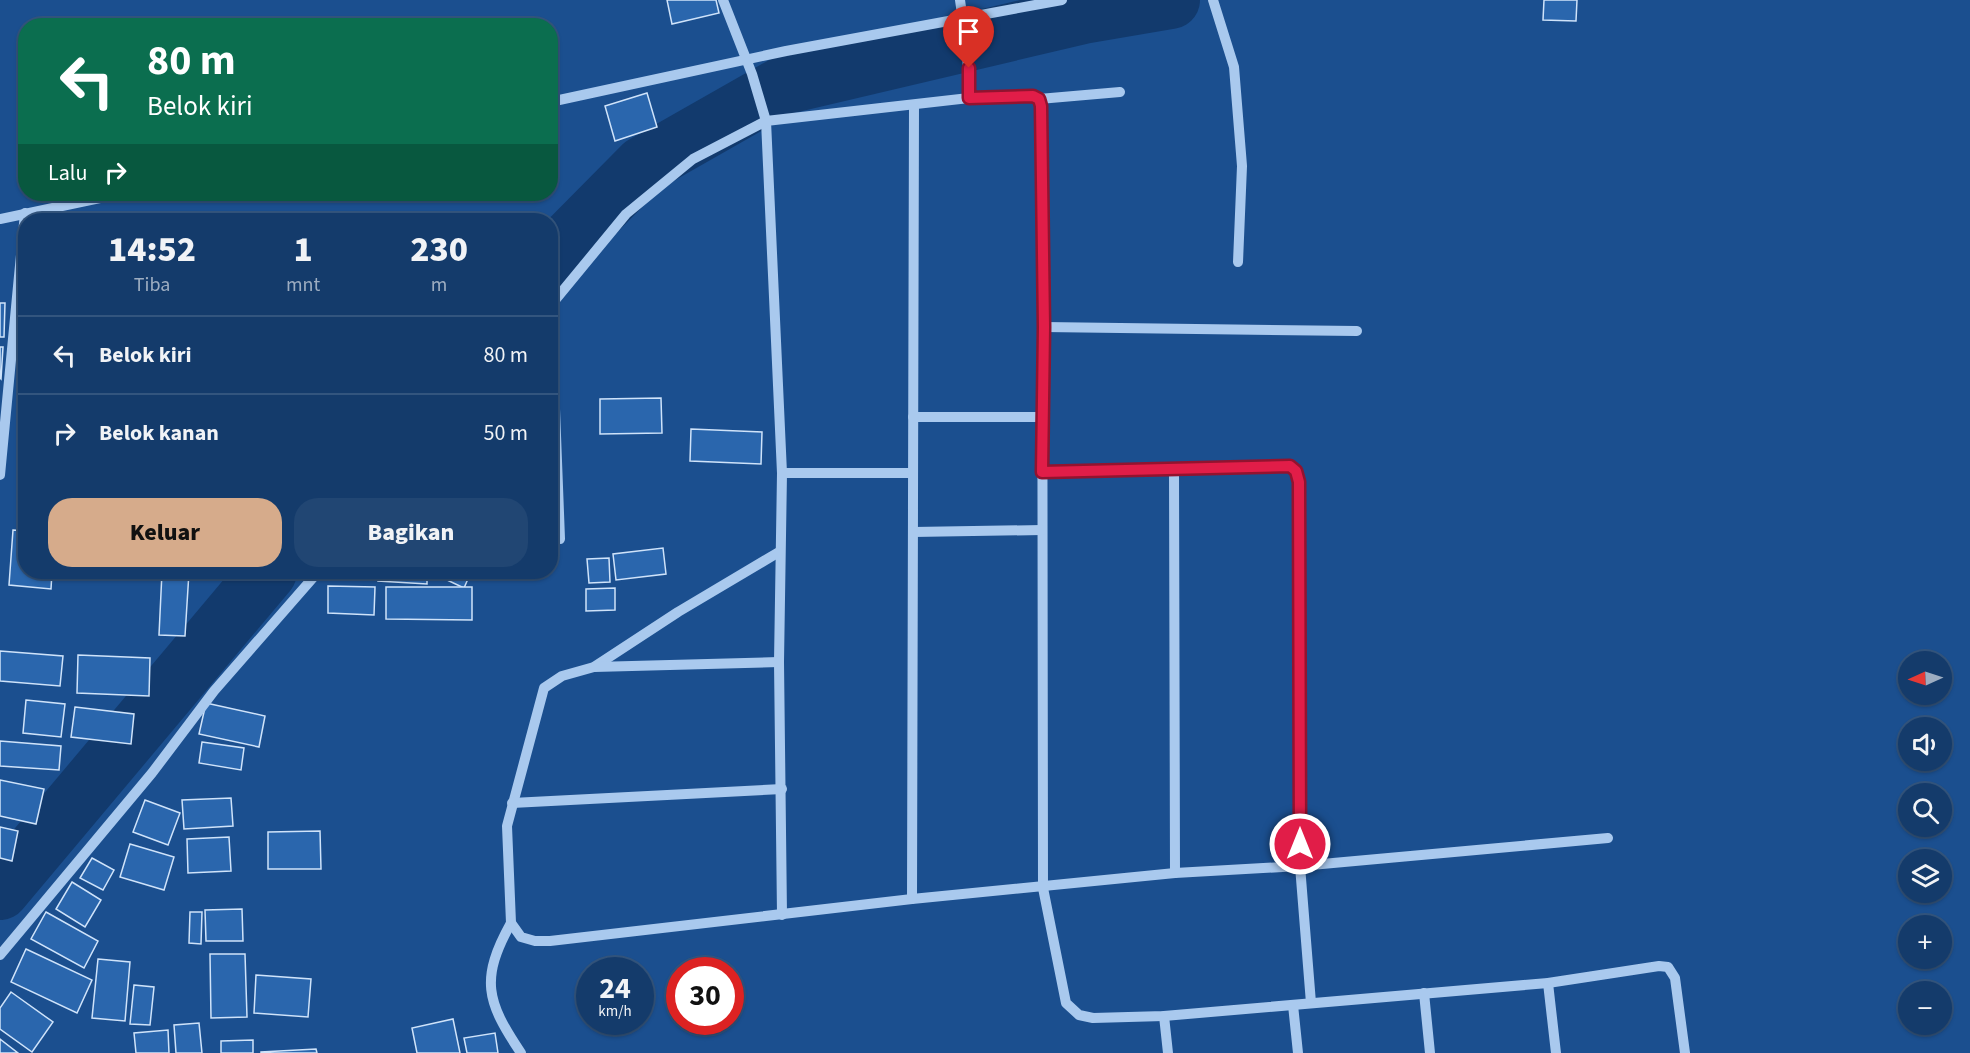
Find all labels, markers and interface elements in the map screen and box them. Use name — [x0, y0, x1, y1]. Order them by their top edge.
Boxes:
pin — [943, 6, 994, 68]
icon: arrive — [952, 15, 985, 48]
text: 80 m — [147, 31, 236, 91]
icon: left — [48, 42, 126, 120]
text: Belok kiri — [147, 87, 253, 126]
icon: right — [99, 156, 132, 189]
text: Lalu — [48, 157, 87, 189]
text: 14:52 — [108, 224, 196, 275]
text: 1 — [294, 224, 313, 275]
text: 230 — [410, 224, 468, 275]
text: Tiba — [134, 271, 170, 299]
text: mnt — [286, 271, 320, 299]
text: m — [431, 271, 447, 299]
icon: left — [48, 339, 81, 372]
text: Belok kiri — [99, 339, 192, 371]
text: 80 m — [483, 339, 528, 371]
icon: right — [48, 417, 81, 450]
text: Belok kanan — [99, 417, 219, 449]
text: 50 m — [483, 417, 528, 449]
button: Keluar — [48, 498, 282, 567]
button: Bagikan — [294, 498, 528, 567]
north arrow — [1898, 651, 1952, 705]
map controls — [1898, 651, 1952, 1035]
button: sound — [1898, 717, 1952, 771]
button: search — [1898, 783, 1952, 837]
position arrow — [1268, 812, 1332, 876]
button: layers — [1898, 849, 1952, 903]
button: + — [1898, 915, 1952, 969]
speed limit sign: 30 — [666, 957, 744, 1035]
text: 24 — [599, 967, 631, 1010]
button: − — [1898, 981, 1952, 1035]
text: km/h — [598, 1001, 632, 1022]

